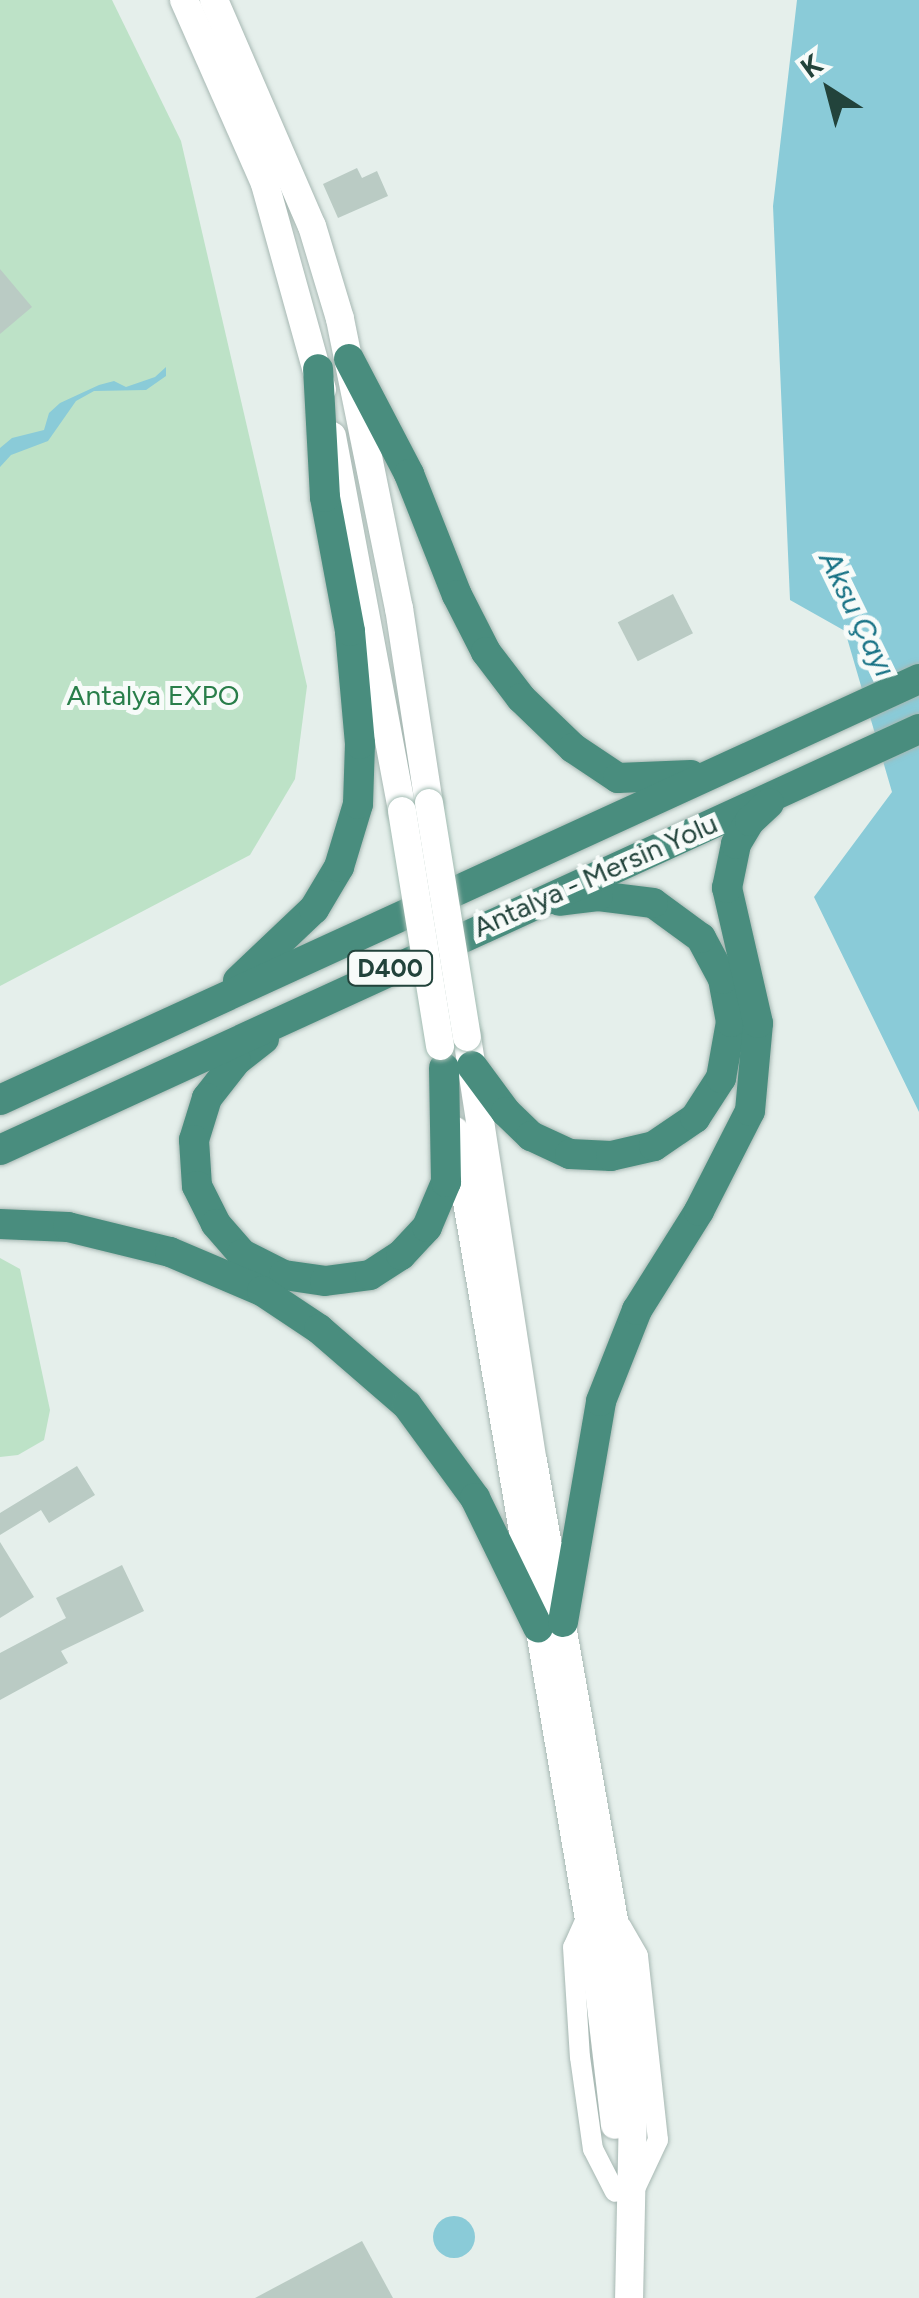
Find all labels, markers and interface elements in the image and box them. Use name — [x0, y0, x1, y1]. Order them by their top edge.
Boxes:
north arrow — [779, 40, 879, 140]
text: K — [794, 46, 829, 85]
water label: Aksu Çayı — [811, 545, 903, 683]
park label: Antalya EXPO — [67, 678, 239, 712]
street label: Antalya - Mersin Yolu — [468, 806, 722, 944]
road number: D400 — [345, 948, 435, 988]

